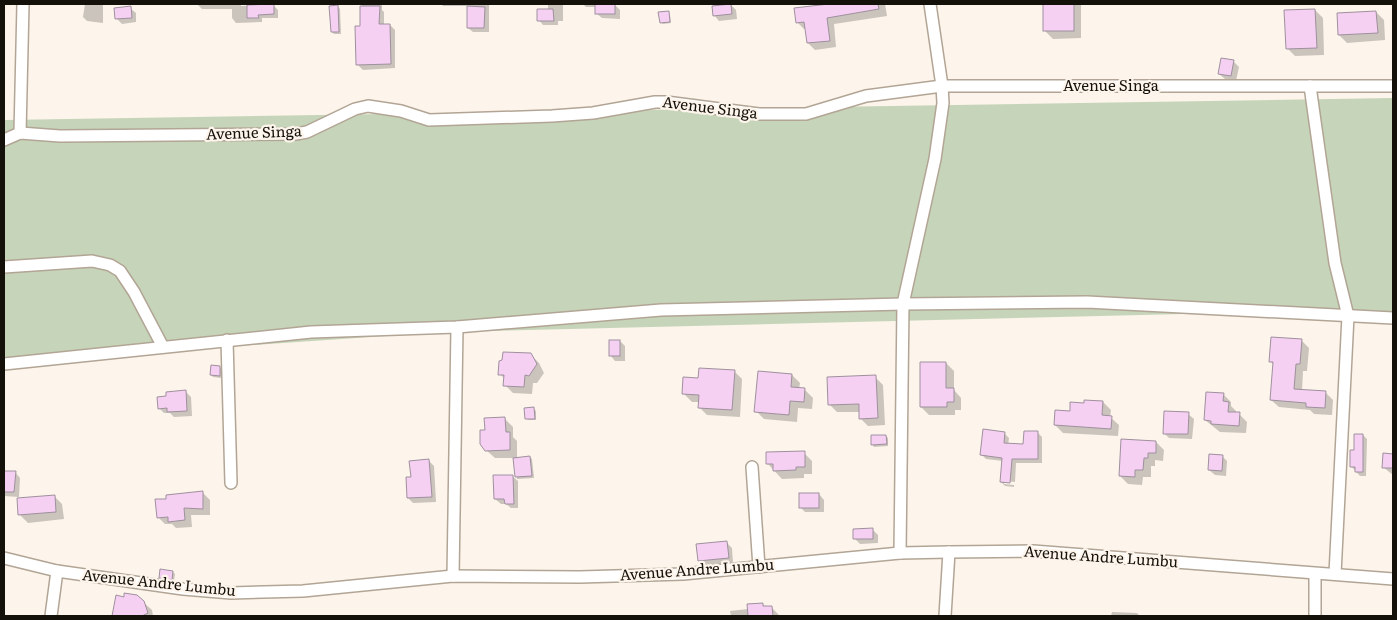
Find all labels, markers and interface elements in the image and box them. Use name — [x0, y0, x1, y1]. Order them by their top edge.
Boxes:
street label: Avenue Singa — [1063, 73, 1160, 96]
street label: Avenue Singa — [661, 89, 760, 124]
street label: Avenue Singa — [206, 118, 303, 145]
street label: Avenue Andre Lumbu — [1023, 539, 1179, 572]
street label: Avenue Andre Lumbu — [619, 552, 775, 585]
street label: Avenue Andre Lumbu — [81, 562, 238, 601]

